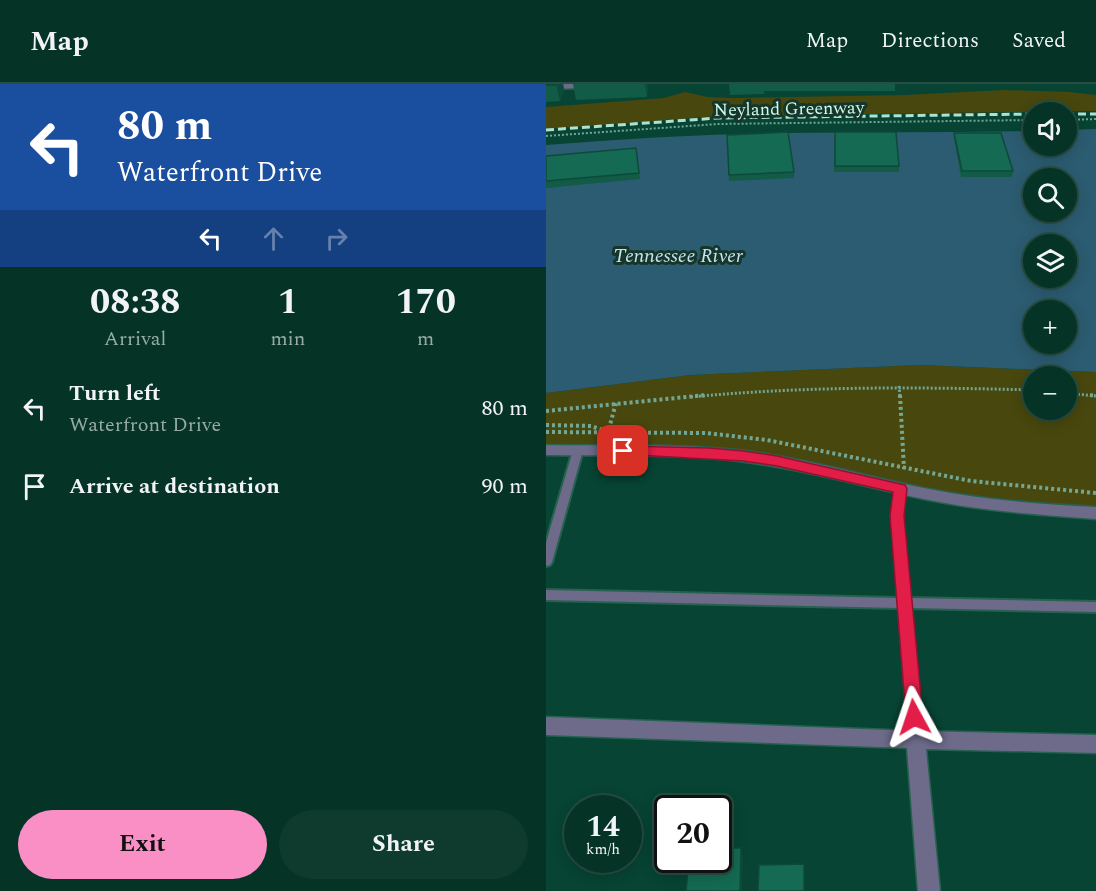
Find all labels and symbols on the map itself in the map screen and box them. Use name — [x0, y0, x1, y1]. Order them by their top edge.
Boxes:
street label: Neyland Greenway — [714, 94, 866, 124]
water label: Tennessee River — [613, 241, 744, 271]
pin — [597, 425, 648, 476]
position arrow — [882, 685, 946, 749]
speed limit sign: 20 — [654, 795, 732, 873]

